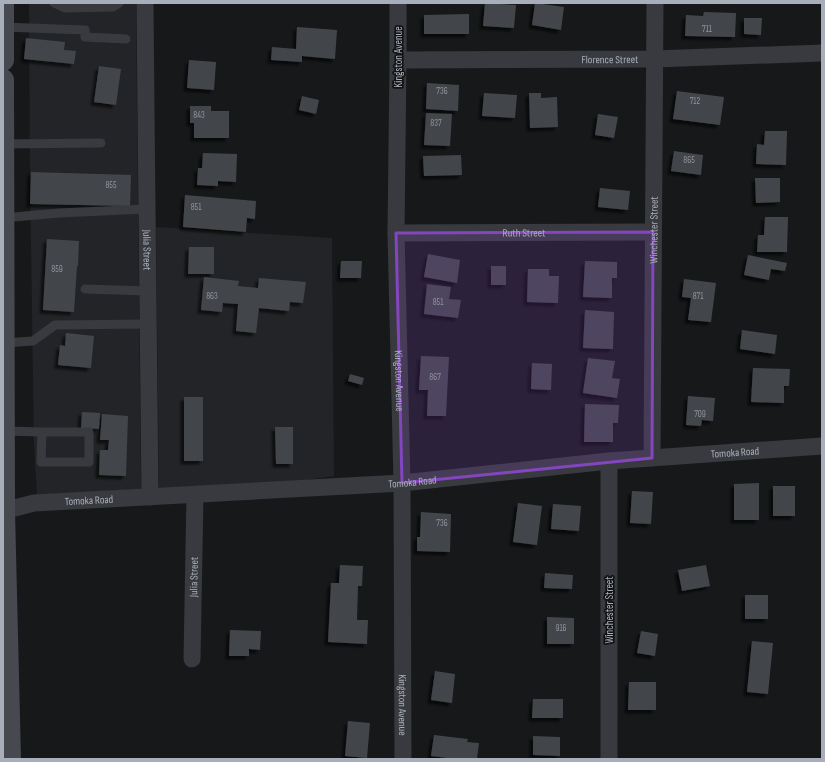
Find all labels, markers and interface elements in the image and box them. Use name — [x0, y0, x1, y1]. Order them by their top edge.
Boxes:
house number: 711 — [702, 24, 713, 35]
street label: Kingston Avenue — [392, 26, 405, 88]
street label: Florence Street — [582, 53, 639, 66]
house number: 736 — [436, 86, 448, 97]
house number: 712 — [690, 96, 701, 107]
house number: 843 — [193, 110, 205, 121]
house number: 837 — [430, 118, 442, 129]
house number: 865 — [683, 155, 695, 166]
house number: 855 — [105, 180, 117, 191]
street label: Winchester Street — [647, 196, 661, 264]
house number: 851 — [191, 202, 202, 213]
street label: Ruth Street — [503, 226, 546, 240]
street label: Julia Street — [140, 229, 154, 271]
house number: 859 — [51, 264, 63, 275]
house number: 863 — [206, 291, 218, 302]
house number: 871 — [693, 291, 704, 302]
house number: 851 — [433, 297, 444, 308]
street label: Kingston Avenue — [392, 350, 406, 412]
house number: 867 — [429, 372, 441, 383]
house number: 709 — [694, 409, 706, 420]
street label: Tomoka Road — [710, 444, 760, 461]
street label: Tomoka Road — [388, 473, 438, 491]
street label: Tomoka Road — [64, 493, 114, 508]
house number: 736 — [436, 518, 448, 529]
street label: Julia Street — [187, 556, 201, 598]
street label: Winchester Street — [603, 576, 616, 644]
house number: 916 — [555, 623, 567, 634]
street label: Kingston Avenue — [396, 674, 409, 736]

